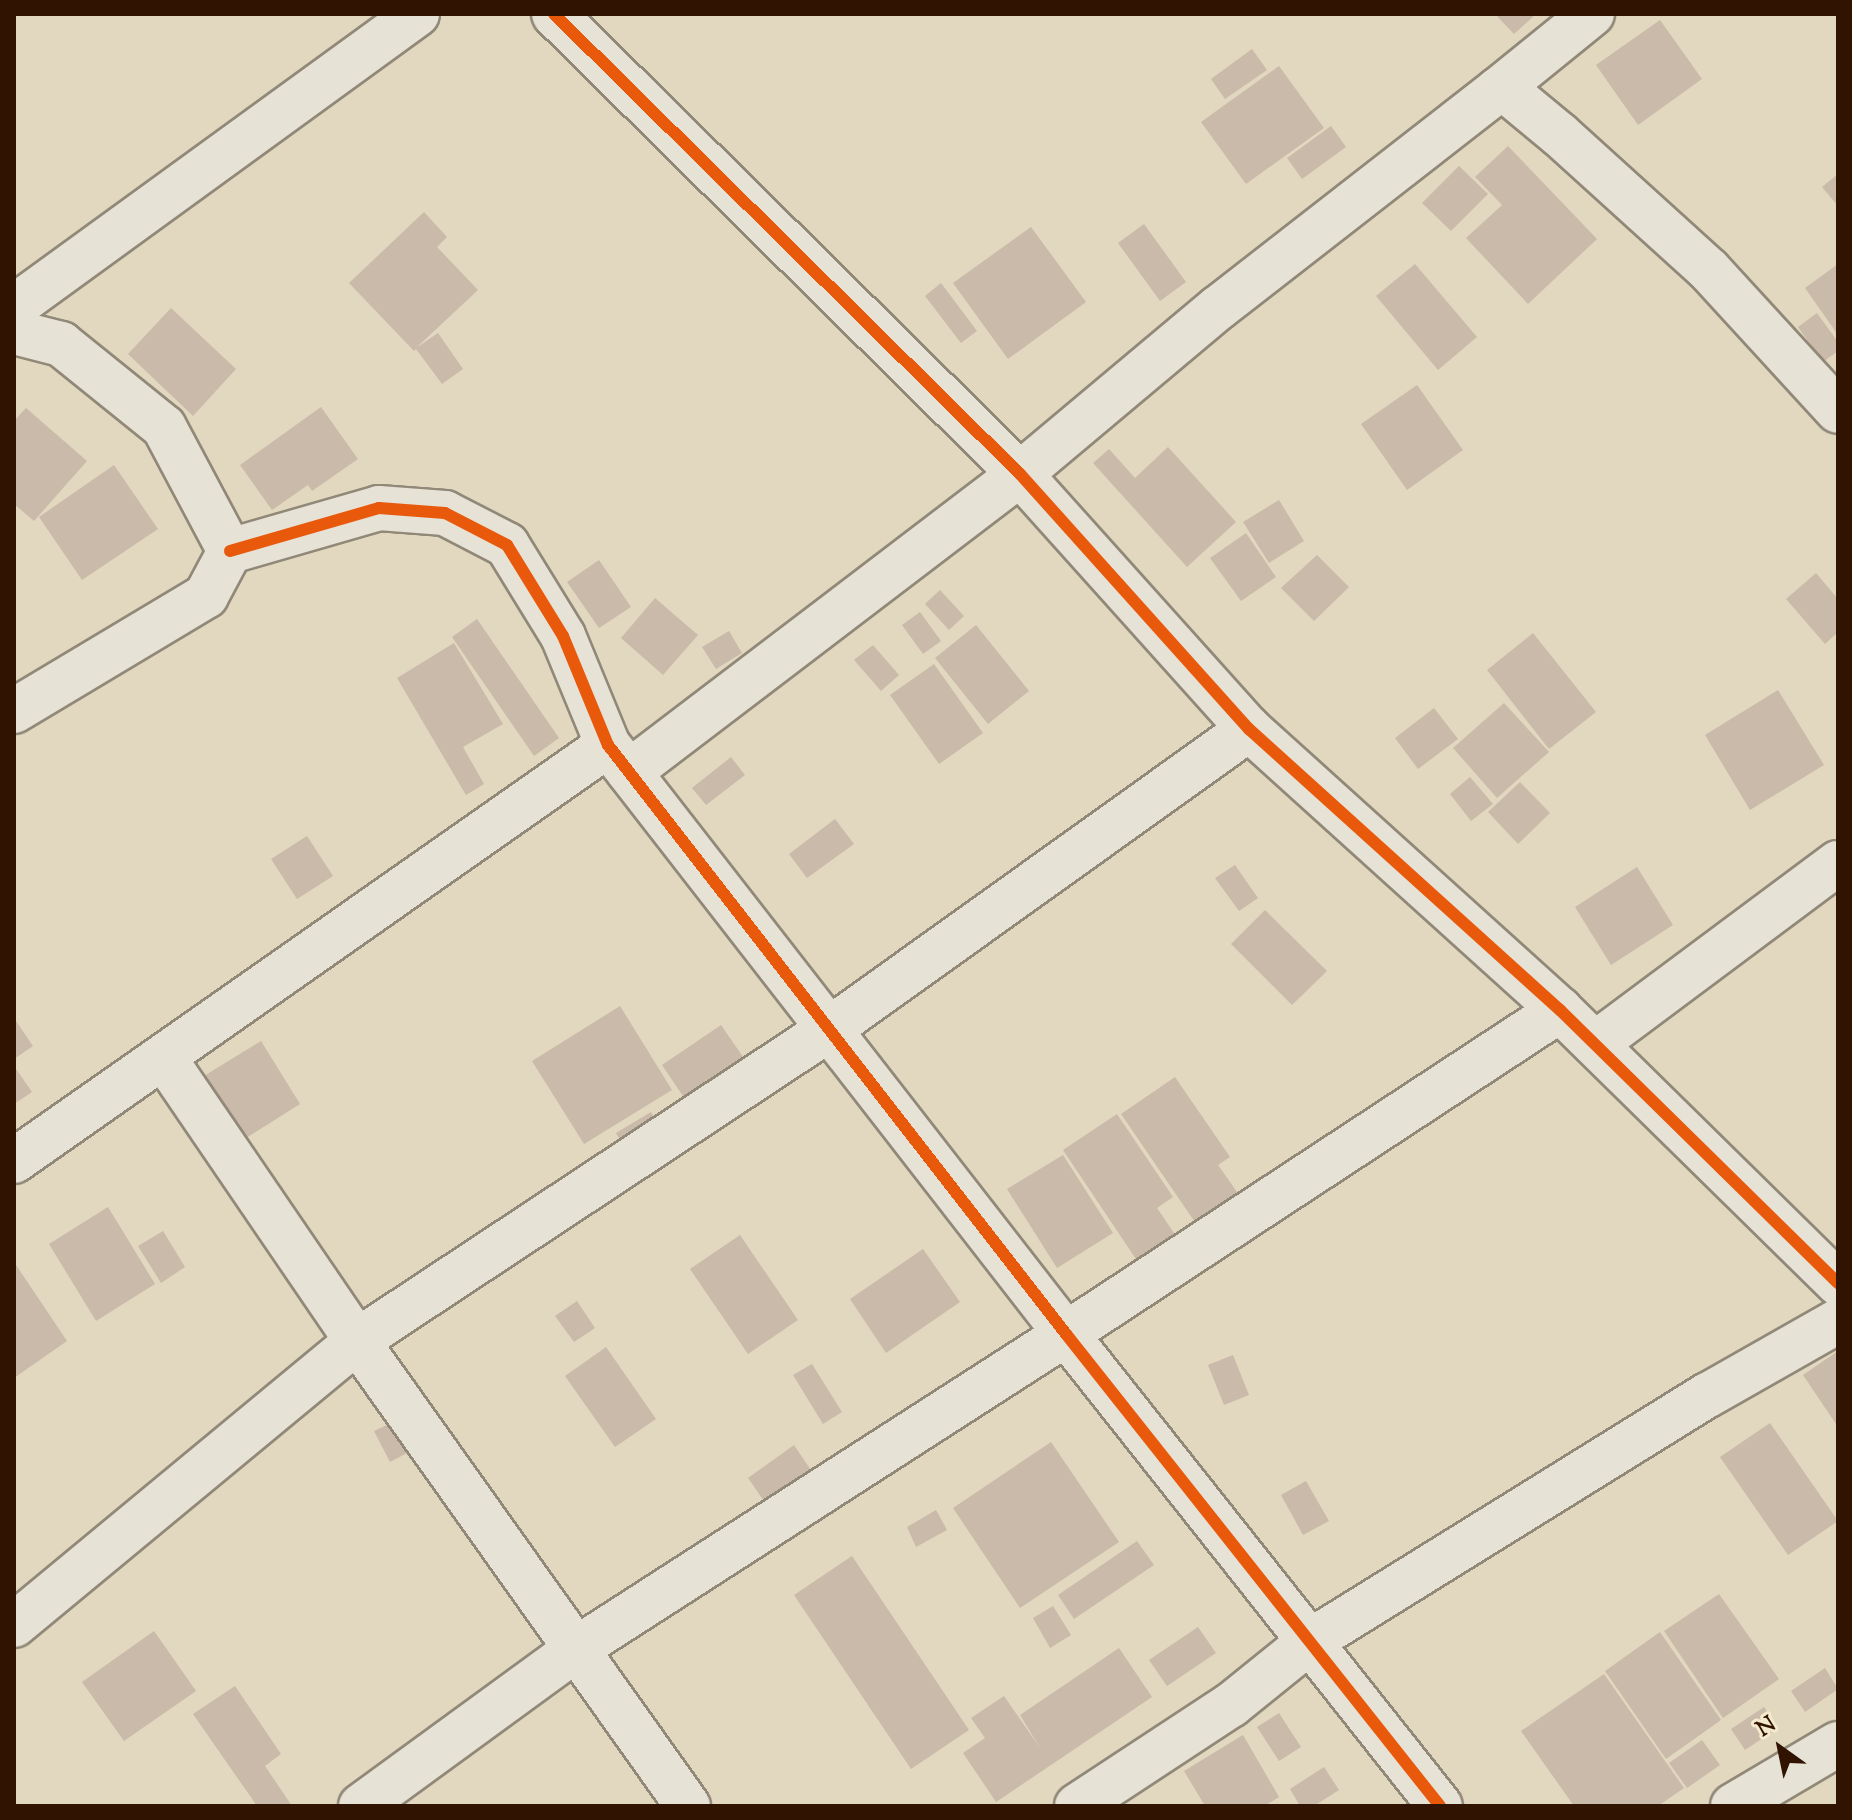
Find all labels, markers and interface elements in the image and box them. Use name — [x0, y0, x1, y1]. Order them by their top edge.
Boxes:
north arrow — [1740, 1708, 1820, 1788]
text: N — [1751, 1710, 1783, 1746]

